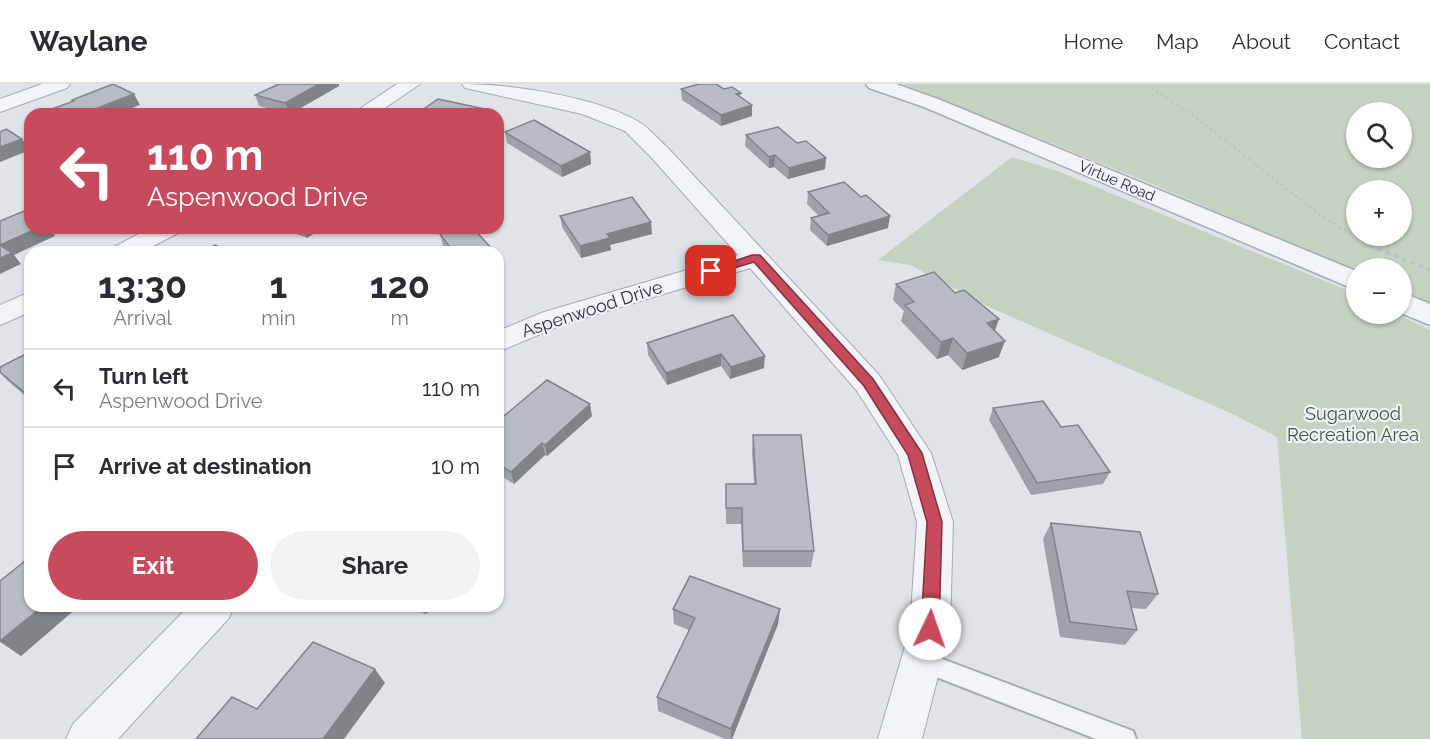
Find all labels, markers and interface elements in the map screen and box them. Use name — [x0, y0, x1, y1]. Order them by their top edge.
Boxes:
text: Waylane — [30, 25, 147, 58]
text: Home — [1064, 29, 1123, 54]
text: Map — [1156, 29, 1199, 54]
text: About — [1232, 29, 1291, 54]
text: Contact — [1324, 29, 1400, 54]
map controls — [1346, 102, 1412, 324]
button: search — [1346, 102, 1412, 168]
text: 110 m — [147, 131, 263, 180]
icon: left — [48, 132, 126, 210]
street label: Virtue Road — [1076, 157, 1158, 205]
button: + — [1346, 180, 1412, 246]
text: Aspenwood Drive — [147, 181, 368, 212]
pin — [685, 245, 736, 296]
icon: arrive — [694, 254, 727, 287]
button: − — [1346, 258, 1412, 324]
text: 13:30 — [98, 264, 187, 306]
text: 1 — [269, 264, 287, 306]
text: 120 — [370, 264, 430, 306]
street label: Aspenwood Drive — [519, 276, 665, 341]
text: Arrival — [113, 306, 172, 330]
text: min — [261, 306, 296, 330]
text: m — [391, 306, 409, 330]
text: Turn left — [99, 363, 189, 389]
icon: left — [48, 372, 81, 405]
text: 110 m — [422, 375, 480, 401]
text: Aspenwood Drive — [99, 389, 263, 413]
park label: Sugarwood Recreation Area — [1287, 403, 1419, 445]
icon: arrive — [48, 450, 81, 483]
text: Arrive at destination — [99, 453, 312, 479]
text: 10 m — [431, 453, 480, 479]
button: Exit — [48, 531, 258, 600]
button: Share — [270, 531, 480, 600]
position arrow — [898, 597, 962, 661]

